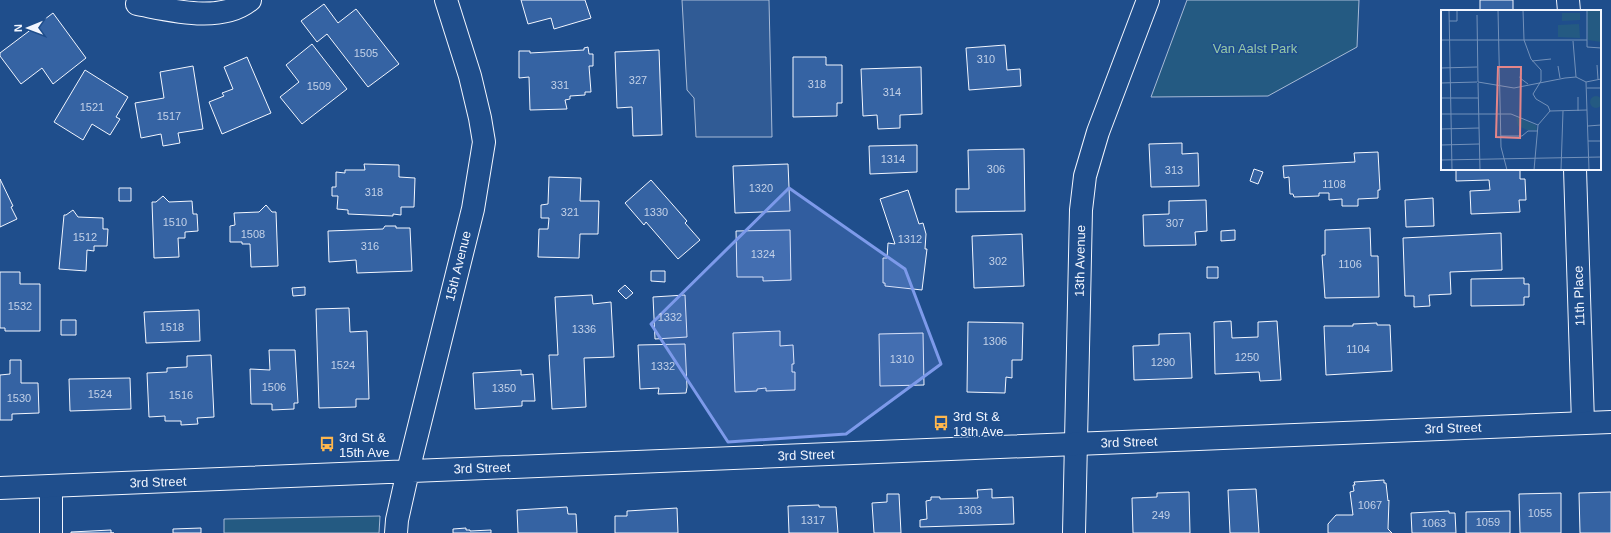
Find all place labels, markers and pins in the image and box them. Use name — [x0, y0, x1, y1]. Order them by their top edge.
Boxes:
place label: 3rd St & 13th Ave — [953, 409, 1003, 439]
bus stop icon: 3rd St & 13th Ave — [932, 414, 950, 432]
place label: 3rd St & 15th Ave — [339, 430, 389, 460]
bus stop icon: 3rd St & 15th Ave — [318, 435, 336, 453]

